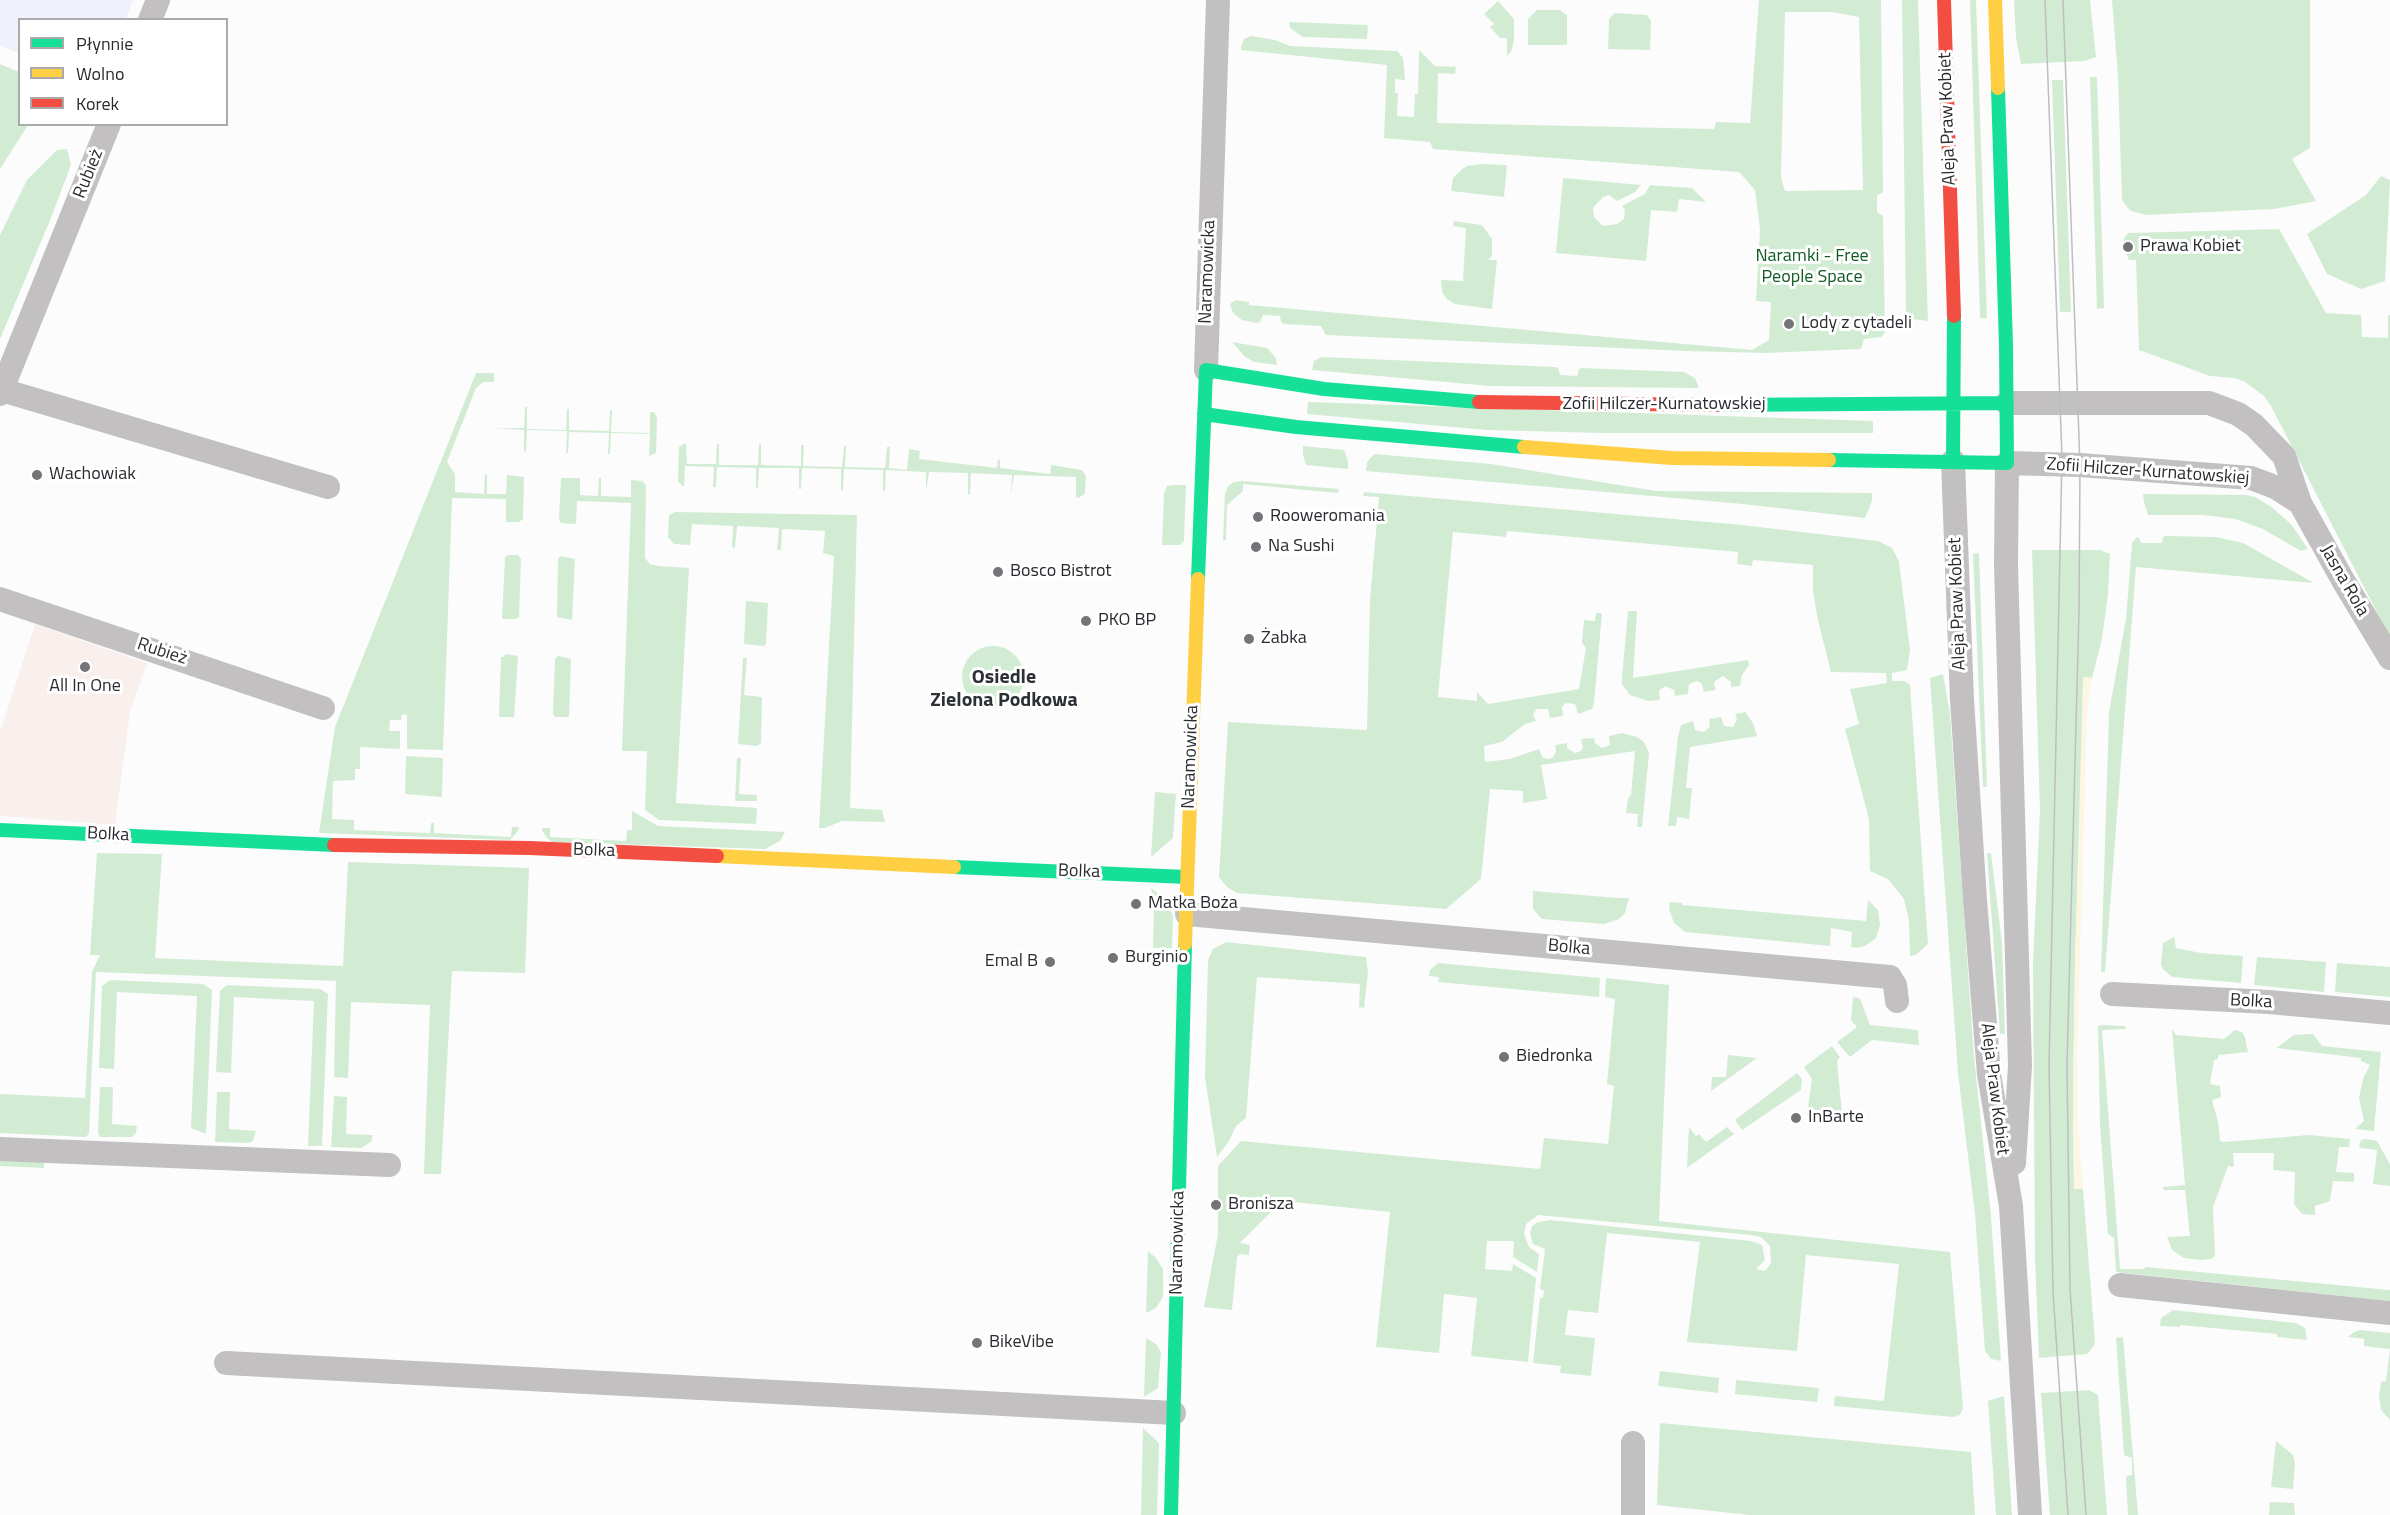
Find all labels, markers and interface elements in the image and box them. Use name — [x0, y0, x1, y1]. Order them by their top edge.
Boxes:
legend — [18, 18, 228, 126]
text: Płynnie — [76, 30, 133, 57]
street label: Aleja Praw Kobiet — [1935, 52, 1961, 186]
text: Wolno — [76, 60, 124, 87]
text: Korek — [76, 90, 119, 117]
street label: Rubież — [69, 146, 109, 202]
street label: Naramowicka — [1195, 220, 1221, 324]
place label: Prawa Kobiet — [2140, 236, 2241, 258]
marker: Prawa Kobiet — [2121, 240, 2135, 254]
park label: Naramki - Free People Space — [1755, 246, 1869, 288]
place label: Lody z cytadeli — [1801, 313, 1912, 335]
marker: Lody z cytadeli — [1782, 317, 1796, 331]
street label: Zofii Hilczer-Kurnatowskiej — [1562, 394, 1766, 416]
street label: Zofii Hilczer-Kurnatowskiej — [2046, 454, 2250, 490]
place label: Wachowiak — [49, 464, 136, 486]
marker: Wachowiak — [30, 468, 44, 482]
place label: Rooweromania — [1270, 506, 1385, 528]
marker: Rooweromania — [1251, 510, 1265, 524]
place label: Na Sushi — [1268, 536, 1334, 558]
street label: Aleja Praw Kobiet — [1945, 537, 1971, 671]
marker: Na Sushi — [1249, 540, 1263, 554]
street label: Jasna Rola — [2315, 541, 2373, 621]
place label: Bosco Bistrot — [1010, 561, 1112, 583]
marker: Bosco Bistrot — [991, 565, 1005, 579]
place label: PKO BP — [1098, 610, 1156, 632]
marker: PKO BP — [1079, 614, 1093, 628]
place label: Żabka — [1261, 628, 1307, 650]
marker: Żabka — [1242, 632, 1256, 646]
street label: Rubież — [134, 634, 190, 670]
marker: All In One — [78, 660, 92, 674]
district label: Osiedle Zielona Podkowa — [930, 666, 1078, 713]
place label: All In One — [49, 676, 121, 698]
street label: Naramowicka — [1178, 705, 1204, 809]
street label: Bolka — [86, 823, 130, 847]
street label: Bolka — [572, 839, 616, 863]
street label: Bolka — [1057, 860, 1101, 884]
place label: Matka Boża — [1148, 893, 1238, 915]
marker: Matka Boża — [1129, 897, 1143, 911]
street label: Bolka — [1547, 935, 1591, 961]
place label: Burginio — [1125, 947, 1188, 969]
place label: Emal B — [985, 951, 1038, 973]
marker: Burginio — [1106, 951, 1120, 965]
marker: Emal B — [1043, 955, 1057, 969]
street label: Bolka — [2229, 990, 2273, 1014]
street label: Aleja Praw Kobiet — [1975, 1022, 2013, 1156]
place label: Biedronka — [1516, 1046, 1592, 1068]
marker: Biedronka — [1497, 1050, 1511, 1064]
place label: InBarte — [1808, 1107, 1864, 1129]
marker: InBarte — [1789, 1111, 1803, 1125]
street label: Naramowicka — [1166, 1191, 1190, 1295]
place label: Bronisza — [1228, 1194, 1294, 1216]
marker: Bronisza — [1209, 1198, 1223, 1212]
place label: BikeVibe — [989, 1332, 1054, 1354]
marker: BikeVibe — [970, 1336, 984, 1350]

